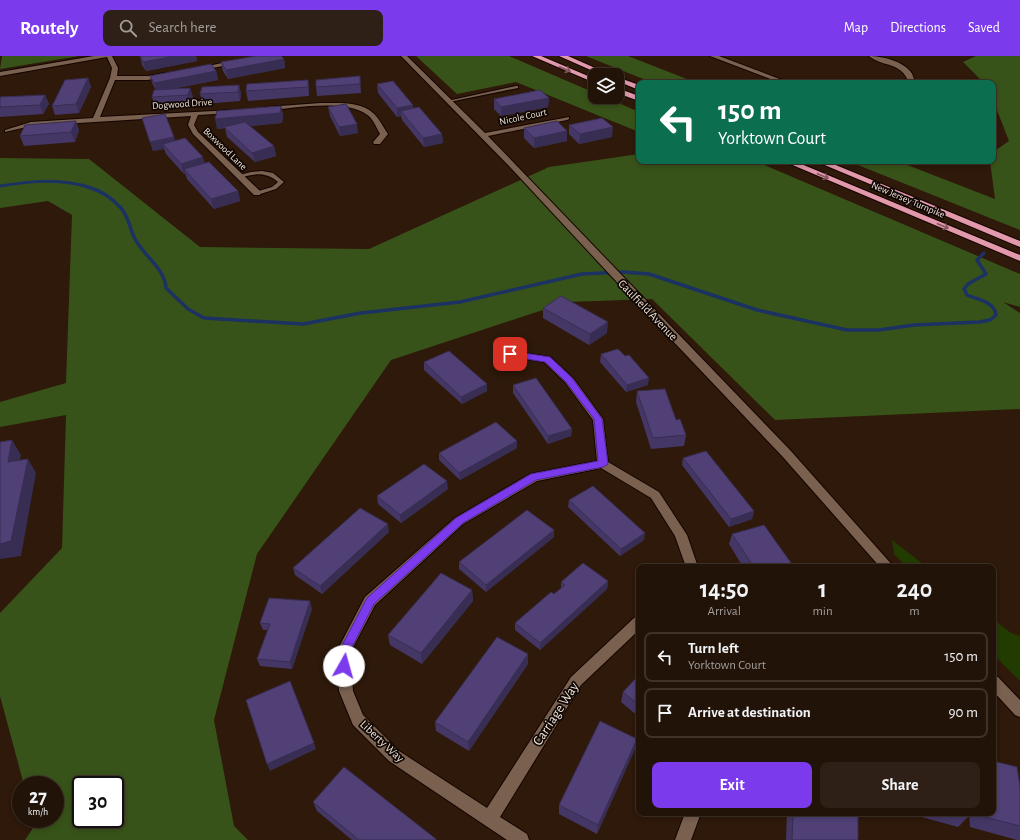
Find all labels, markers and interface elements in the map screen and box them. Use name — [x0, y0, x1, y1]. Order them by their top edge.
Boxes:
search box — [103, 10, 383, 46]
icon: search — [117, 17, 139, 39]
text: Routely — [20, 19, 79, 38]
text: Search here — [149, 20, 216, 35]
text: Map — [844, 21, 868, 35]
text: Directions — [890, 21, 946, 35]
text: Saved — [968, 21, 1000, 35]
one-way arrow — [559, 65, 571, 73]
map controls — [588, 68, 624, 104]
button: layers — [588, 68, 624, 104]
icon: left — [652, 96, 704, 148]
street label: Dogwood Drive — [152, 97, 213, 111]
text: 150 m — [718, 97, 782, 125]
street label: Nicole Court — [498, 107, 548, 127]
street label: Boxwood Lane — [201, 126, 249, 172]
text: Yorktown Court — [718, 130, 826, 148]
one-way arrow — [816, 173, 828, 180]
street label: New Jersey Turnpike — [870, 180, 947, 220]
one-way arrow — [936, 223, 948, 230]
street label: Caulfield Avenue — [616, 277, 680, 343]
pin — [493, 337, 527, 371]
icon: arrive — [499, 343, 521, 365]
text: 14:50 — [700, 578, 749, 602]
text: 1 — [818, 578, 827, 602]
text: 240 — [896, 578, 932, 602]
text: Arrival — [708, 605, 741, 618]
text: min — [812, 605, 833, 618]
text: m — [909, 605, 920, 618]
text: Turn left — [688, 641, 739, 656]
position arrow — [323, 645, 365, 687]
icon: left — [654, 646, 676, 668]
text: 150 m — [944, 649, 978, 664]
text: Yorktown Court — [688, 659, 766, 672]
street label: Carriage Way — [530, 680, 582, 748]
icon: arrive — [654, 702, 676, 724]
text: Arrive at destination — [688, 705, 811, 720]
text: 90 m — [949, 705, 978, 720]
street label: Liberty Way — [357, 718, 406, 765]
button: Exit — [652, 762, 812, 808]
button: Share — [820, 762, 980, 808]
speed limit sign: 30 — [72, 776, 124, 828]
text: 27 — [29, 787, 47, 807]
text: km/h — [28, 807, 48, 817]

